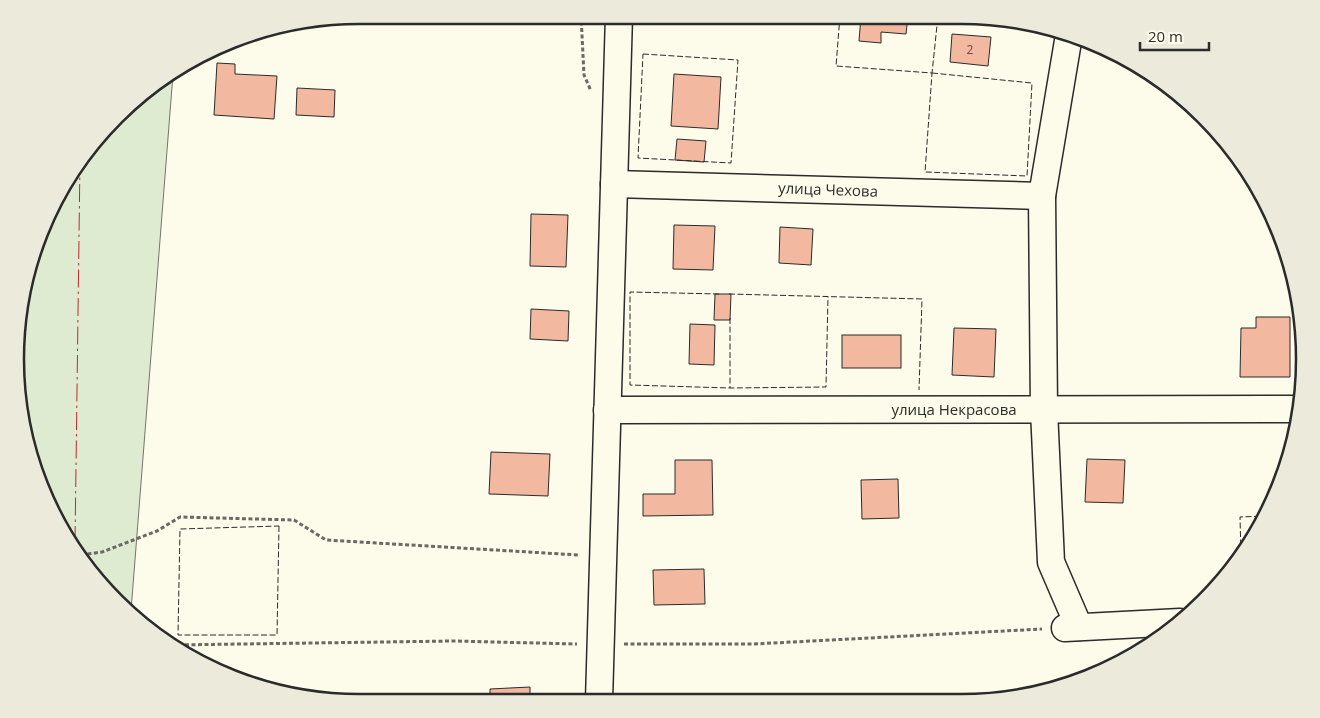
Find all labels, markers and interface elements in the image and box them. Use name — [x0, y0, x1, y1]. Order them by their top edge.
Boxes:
scale bar — [1140, 20, 1209, 52]
text: 20 m — [1148, 26, 1183, 46]
house number: 2 — [967, 41, 974, 58]
street label: улица Чехова — [778, 177, 878, 201]
street label: улица Некрасова — [891, 399, 1017, 419]

